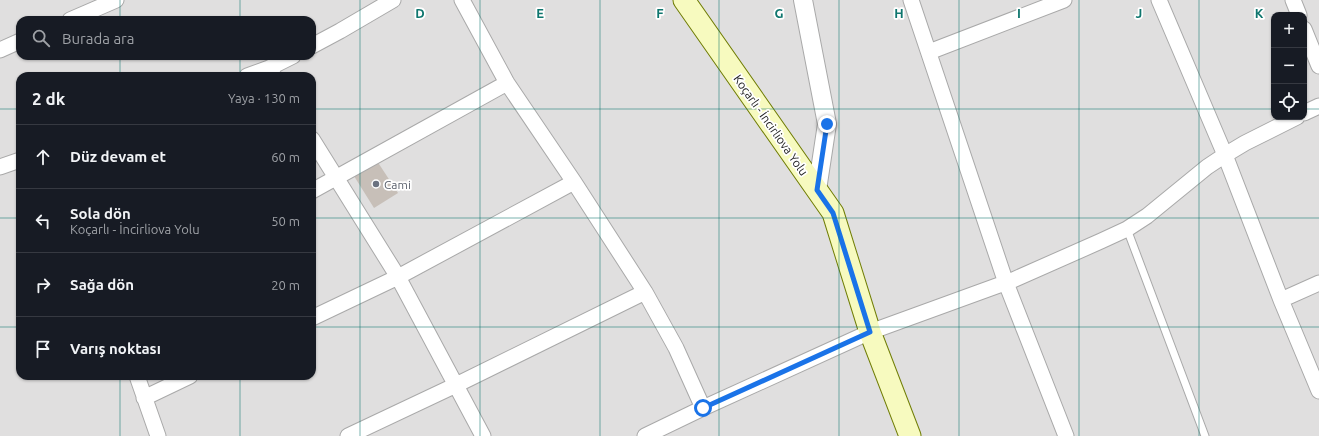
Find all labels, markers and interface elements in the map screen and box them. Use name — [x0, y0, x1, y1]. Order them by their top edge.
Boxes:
text: D — [415, 6, 425, 20]
text: E — [536, 6, 544, 20]
text: F — [656, 6, 664, 20]
text: G — [775, 6, 784, 20]
text: H — [894, 6, 904, 20]
text: I — [1017, 6, 1021, 20]
text: J — [1136, 6, 1142, 20]
text: K — [1255, 6, 1264, 20]
map controls — [1271, 12, 1307, 120]
button: + — [1271, 12, 1307, 48]
search box — [16, 16, 316, 60]
icon: search — [30, 27, 52, 49]
text: Burada ara — [62, 30, 134, 47]
button: − — [1271, 48, 1307, 84]
street label: Koçarlı - İncirliova Yolu — [731, 72, 811, 178]
button: locate — [1271, 84, 1307, 120]
text: 2 dk — [32, 89, 65, 108]
text: Yaya · 130 m — [228, 91, 300, 105]
route end — [818, 115, 836, 133]
icon: ahead — [32, 146, 54, 168]
text: Düz devam et — [70, 148, 166, 165]
text: 60 m — [271, 150, 300, 164]
place label: Cami — [384, 178, 411, 191]
marker: Cami — [371, 179, 381, 189]
text: Sola dön — [70, 205, 131, 222]
icon: left — [32, 210, 54, 232]
text: 50 m — [271, 214, 300, 228]
text: Koçarlı - İncirliova Yolu — [70, 222, 200, 236]
icon: right — [32, 274, 54, 296]
text: Sağa dön — [70, 276, 134, 293]
text: 20 m — [271, 278, 300, 292]
icon: arrive — [32, 338, 54, 360]
text: Varış noktası — [70, 340, 161, 357]
route start — [694, 399, 712, 417]

